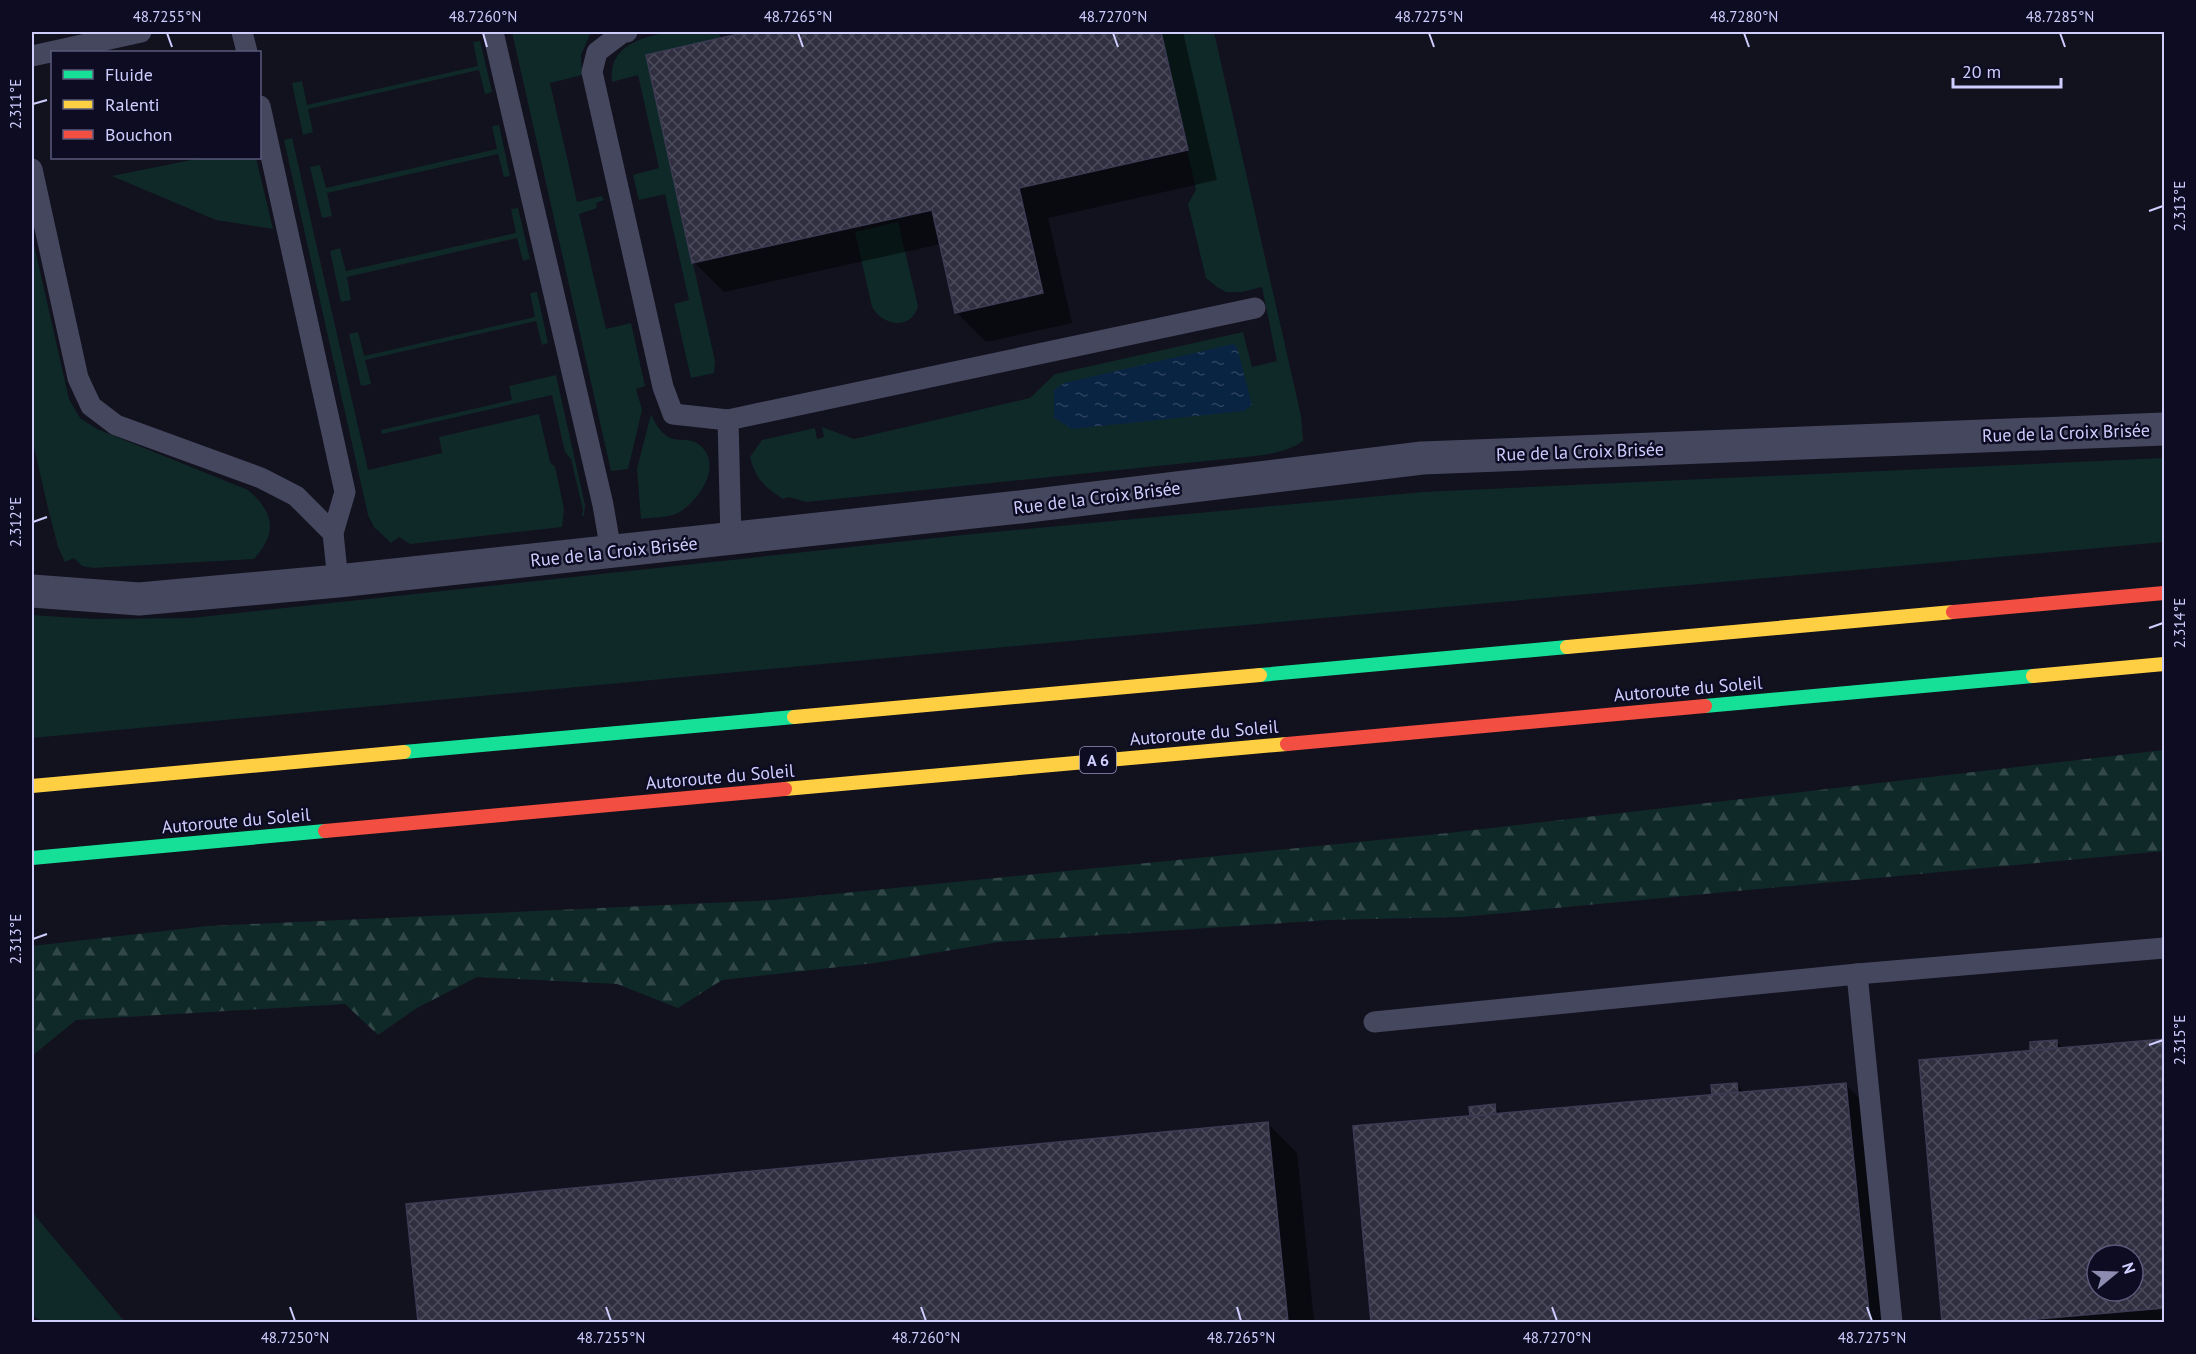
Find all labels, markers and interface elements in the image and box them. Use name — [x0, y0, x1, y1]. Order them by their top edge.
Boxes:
text: 48.7255°N — [133, 7, 201, 26]
text: 48.7260°N — [449, 7, 517, 26]
text: 48.7265°N — [764, 7, 832, 26]
text: 48.7270°N — [1079, 7, 1147, 26]
text: 48.7275°N — [1395, 7, 1463, 26]
text: 48.7280°N — [1710, 7, 1778, 26]
text: 48.7285°N — [2026, 7, 2094, 26]
legend — [51, 51, 261, 159]
scale bar — [1953, 51, 2061, 89]
text: 20 m — [1962, 60, 2001, 83]
text: Fluide — [105, 63, 153, 86]
text: 2.311°E — [6, 79, 25, 129]
text: Ralenti — [105, 93, 160, 116]
text: Bouchon — [105, 123, 172, 146]
text: 2.313°E — [2170, 181, 2189, 231]
street label: Rue de la Croix Brisée — [1982, 418, 2150, 447]
street label: Rue de la Croix Brisée — [1496, 437, 1664, 466]
street label: Rue de la Croix Brisée — [1012, 476, 1182, 519]
text: 2.312°E — [6, 497, 25, 547]
street label: Rue de la Croix Brisée — [529, 531, 699, 572]
text: 2.314°E — [2170, 598, 2189, 648]
street label: Autoroute du Soleil — [1613, 670, 1764, 706]
street label: Autoroute du Soleil — [1129, 714, 1280, 750]
road number: A 6 — [1080, 747, 1116, 773]
street label: Autoroute du Soleil — [645, 758, 796, 794]
street label: Autoroute du Soleil — [161, 802, 312, 838]
text: 2.313°E — [6, 914, 25, 964]
text: 2.315°E — [2170, 1015, 2189, 1065]
north arrow — [2085, 1243, 2145, 1303]
text: N — [2118, 1260, 2140, 1276]
text: 48.7250°N — [261, 1328, 329, 1347]
text: 48.7255°N — [577, 1328, 645, 1347]
text: 48.7260°N — [892, 1328, 960, 1347]
text: 48.7265°N — [1207, 1328, 1275, 1347]
text: 48.7270°N — [1523, 1328, 1591, 1347]
text: 48.7275°N — [1838, 1328, 1906, 1347]

